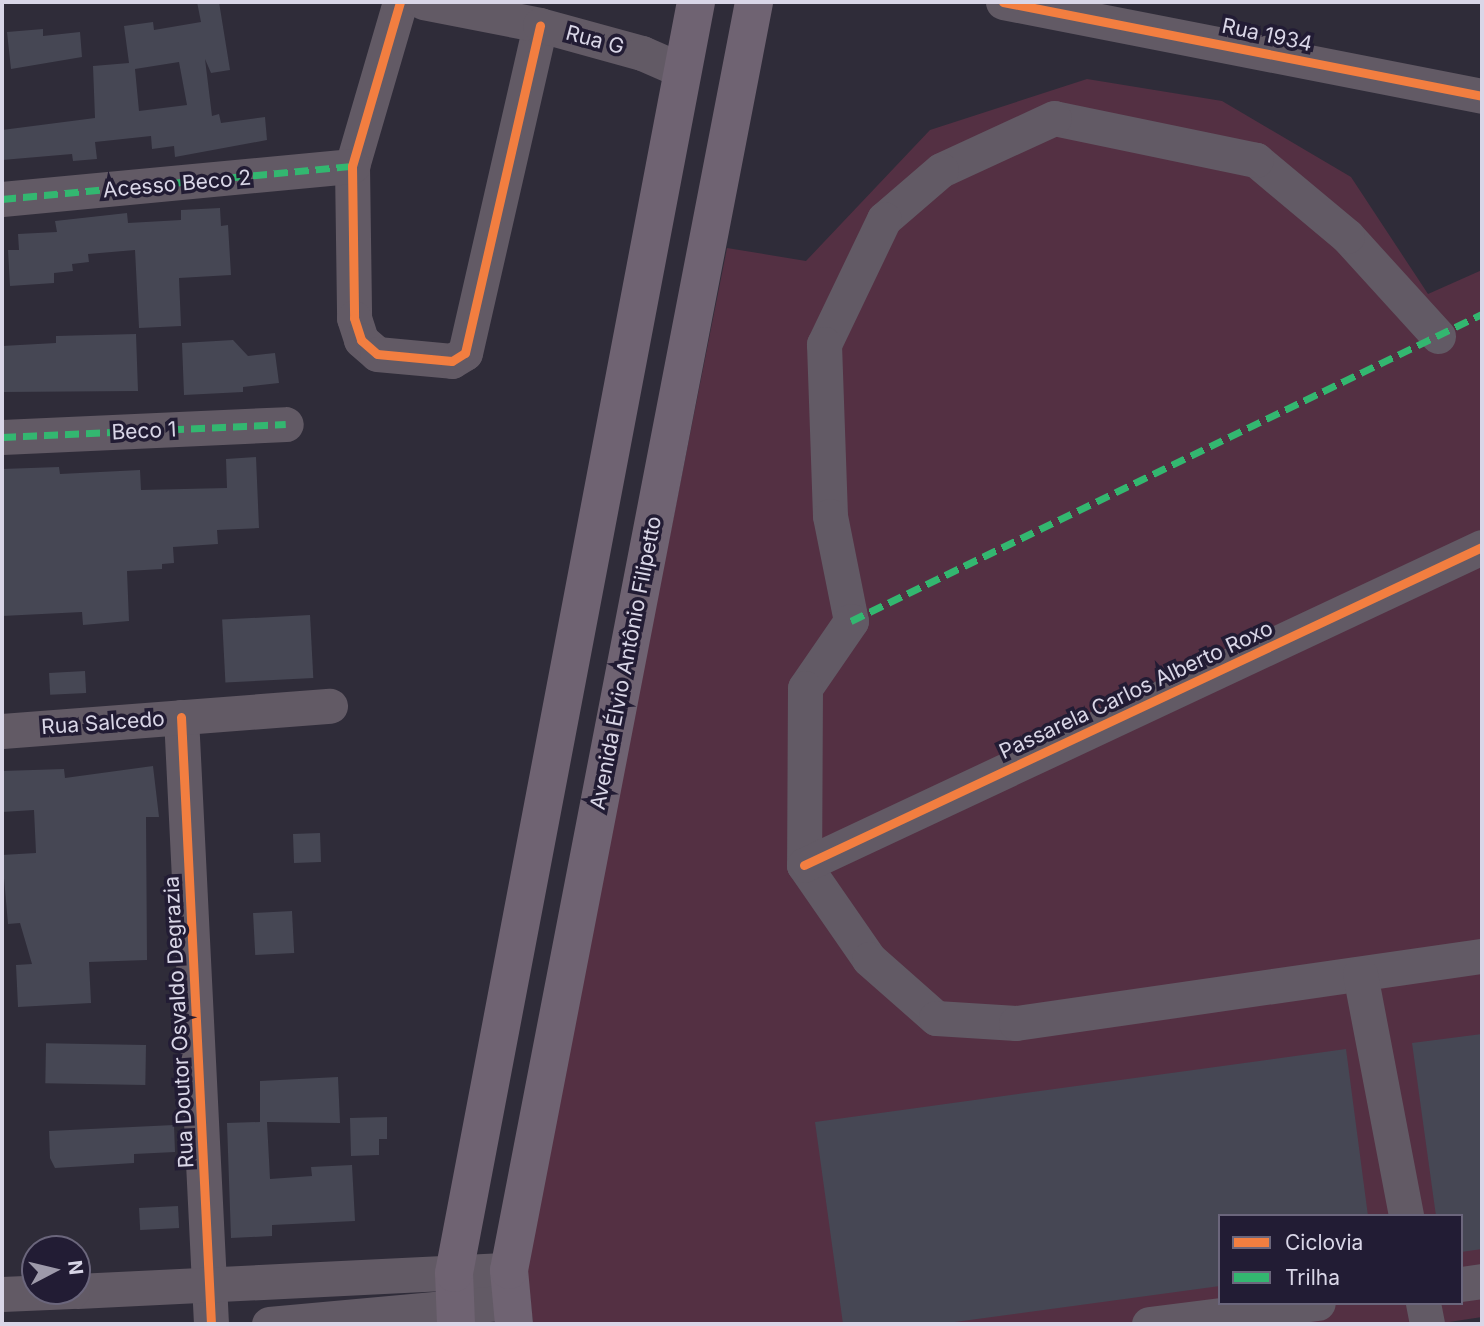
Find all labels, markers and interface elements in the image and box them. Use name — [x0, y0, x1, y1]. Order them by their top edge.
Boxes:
street label: Rua 1934 — [1220, 13, 1314, 57]
street label: Rua G — [563, 20, 627, 60]
street label: Acesso Beco 2 — [102, 165, 252, 203]
street label: Beco 1 — [111, 417, 177, 445]
street label: Avenida Élvio Antônio Filipetto — [585, 514, 667, 812]
street label: Passarela Carlos Alberto Roxo — [995, 615, 1277, 765]
street label: Rua Salcedo — [40, 706, 166, 740]
street label: Rua Doutor Osvaldo Degrazia — [159, 875, 199, 1169]
legend — [1218, 1214, 1463, 1305]
text: Ciclovia — [1285, 1230, 1363, 1255]
north arrow — [21, 1235, 91, 1305]
text: N — [63, 1259, 88, 1276]
text: Trilha — [1285, 1265, 1340, 1290]

